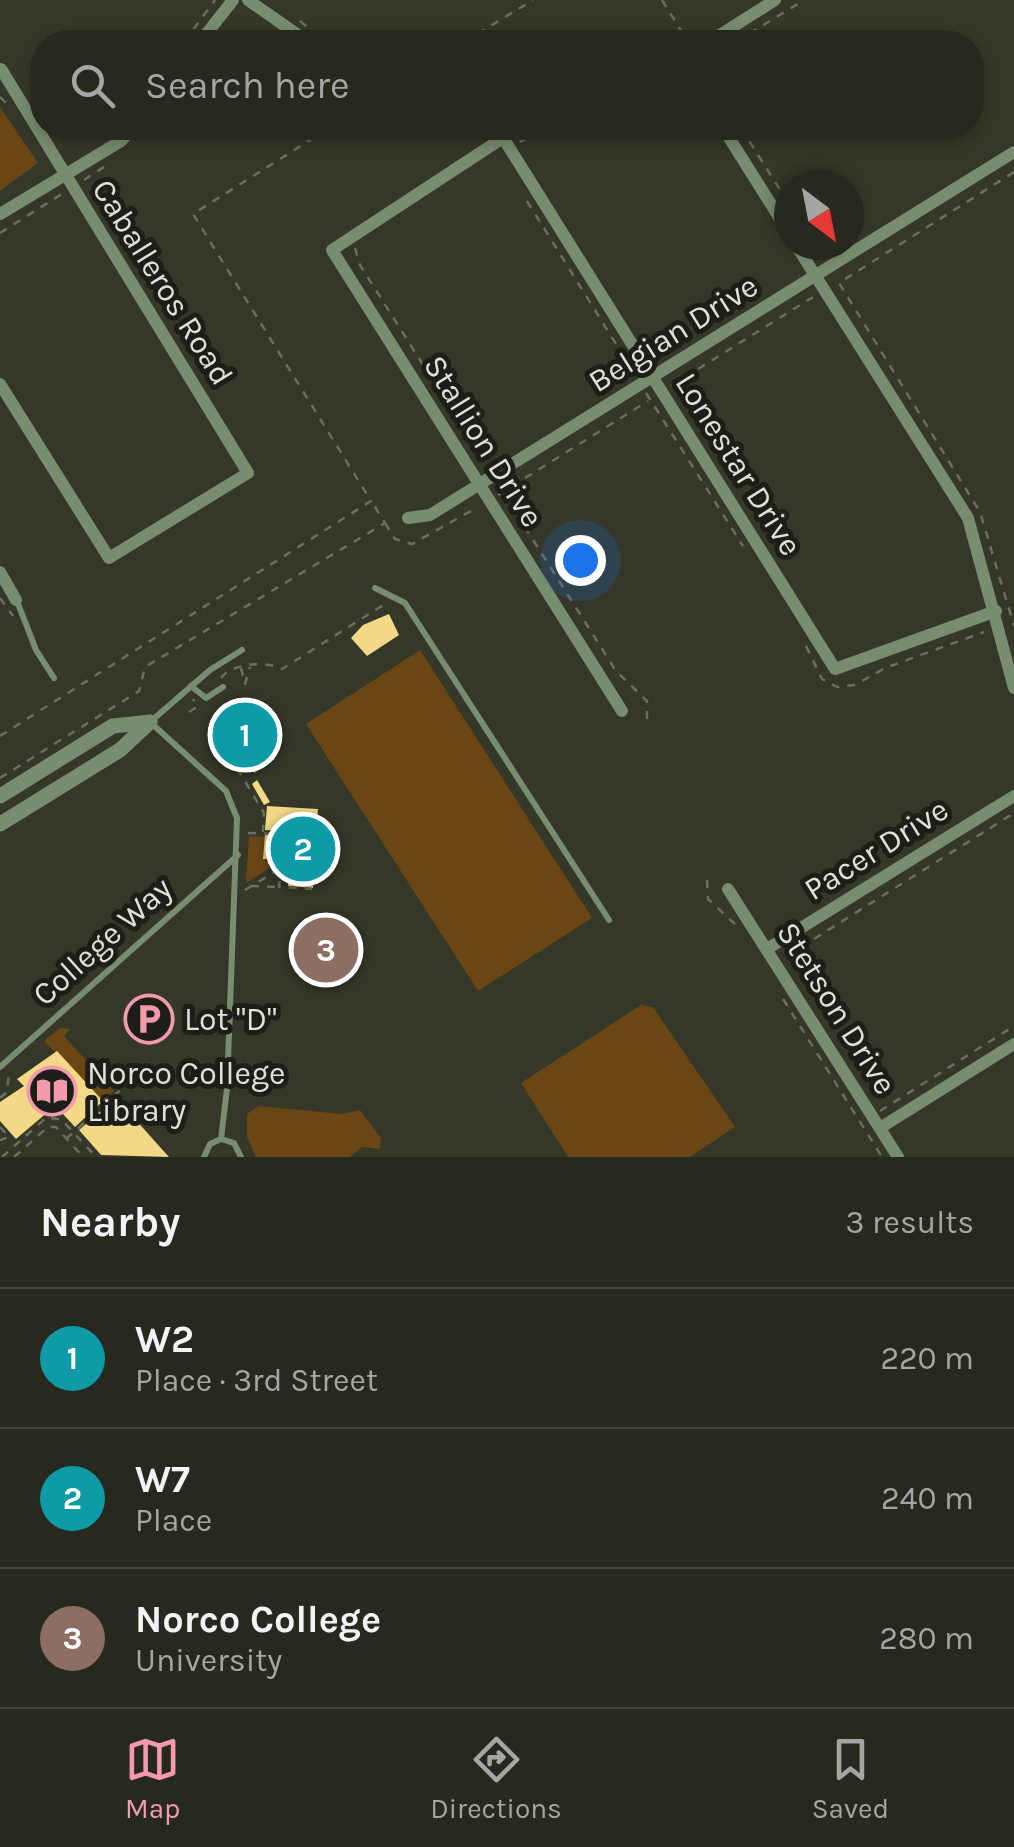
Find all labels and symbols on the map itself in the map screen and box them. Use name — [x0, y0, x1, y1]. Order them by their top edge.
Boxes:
north arrow — [774, 170, 864, 260]
street label: Caballeros Road — [85, 173, 241, 392]
street label: Belgian Drive — [582, 267, 765, 400]
street label: Stallion Drive — [416, 349, 551, 534]
street label: Lonestar Drive — [668, 366, 810, 563]
your location — [555, 535, 606, 586]
pin: 1 — [212, 698, 278, 772]
street label: Pacer Drive — [798, 791, 955, 908]
pin: 2 — [270, 812, 336, 886]
street label: College Way — [25, 869, 179, 1013]
pin: 3 — [294, 912, 358, 988]
street label: Stetson Drive — [769, 915, 904, 1101]
parking icon: Lot "D" — [123, 993, 175, 1045]
place label: Lot "D" — [184, 1001, 277, 1038]
place label: Norco College Library — [87, 1055, 286, 1129]
library icon: Norco College Library — [26, 1065, 78, 1117]

